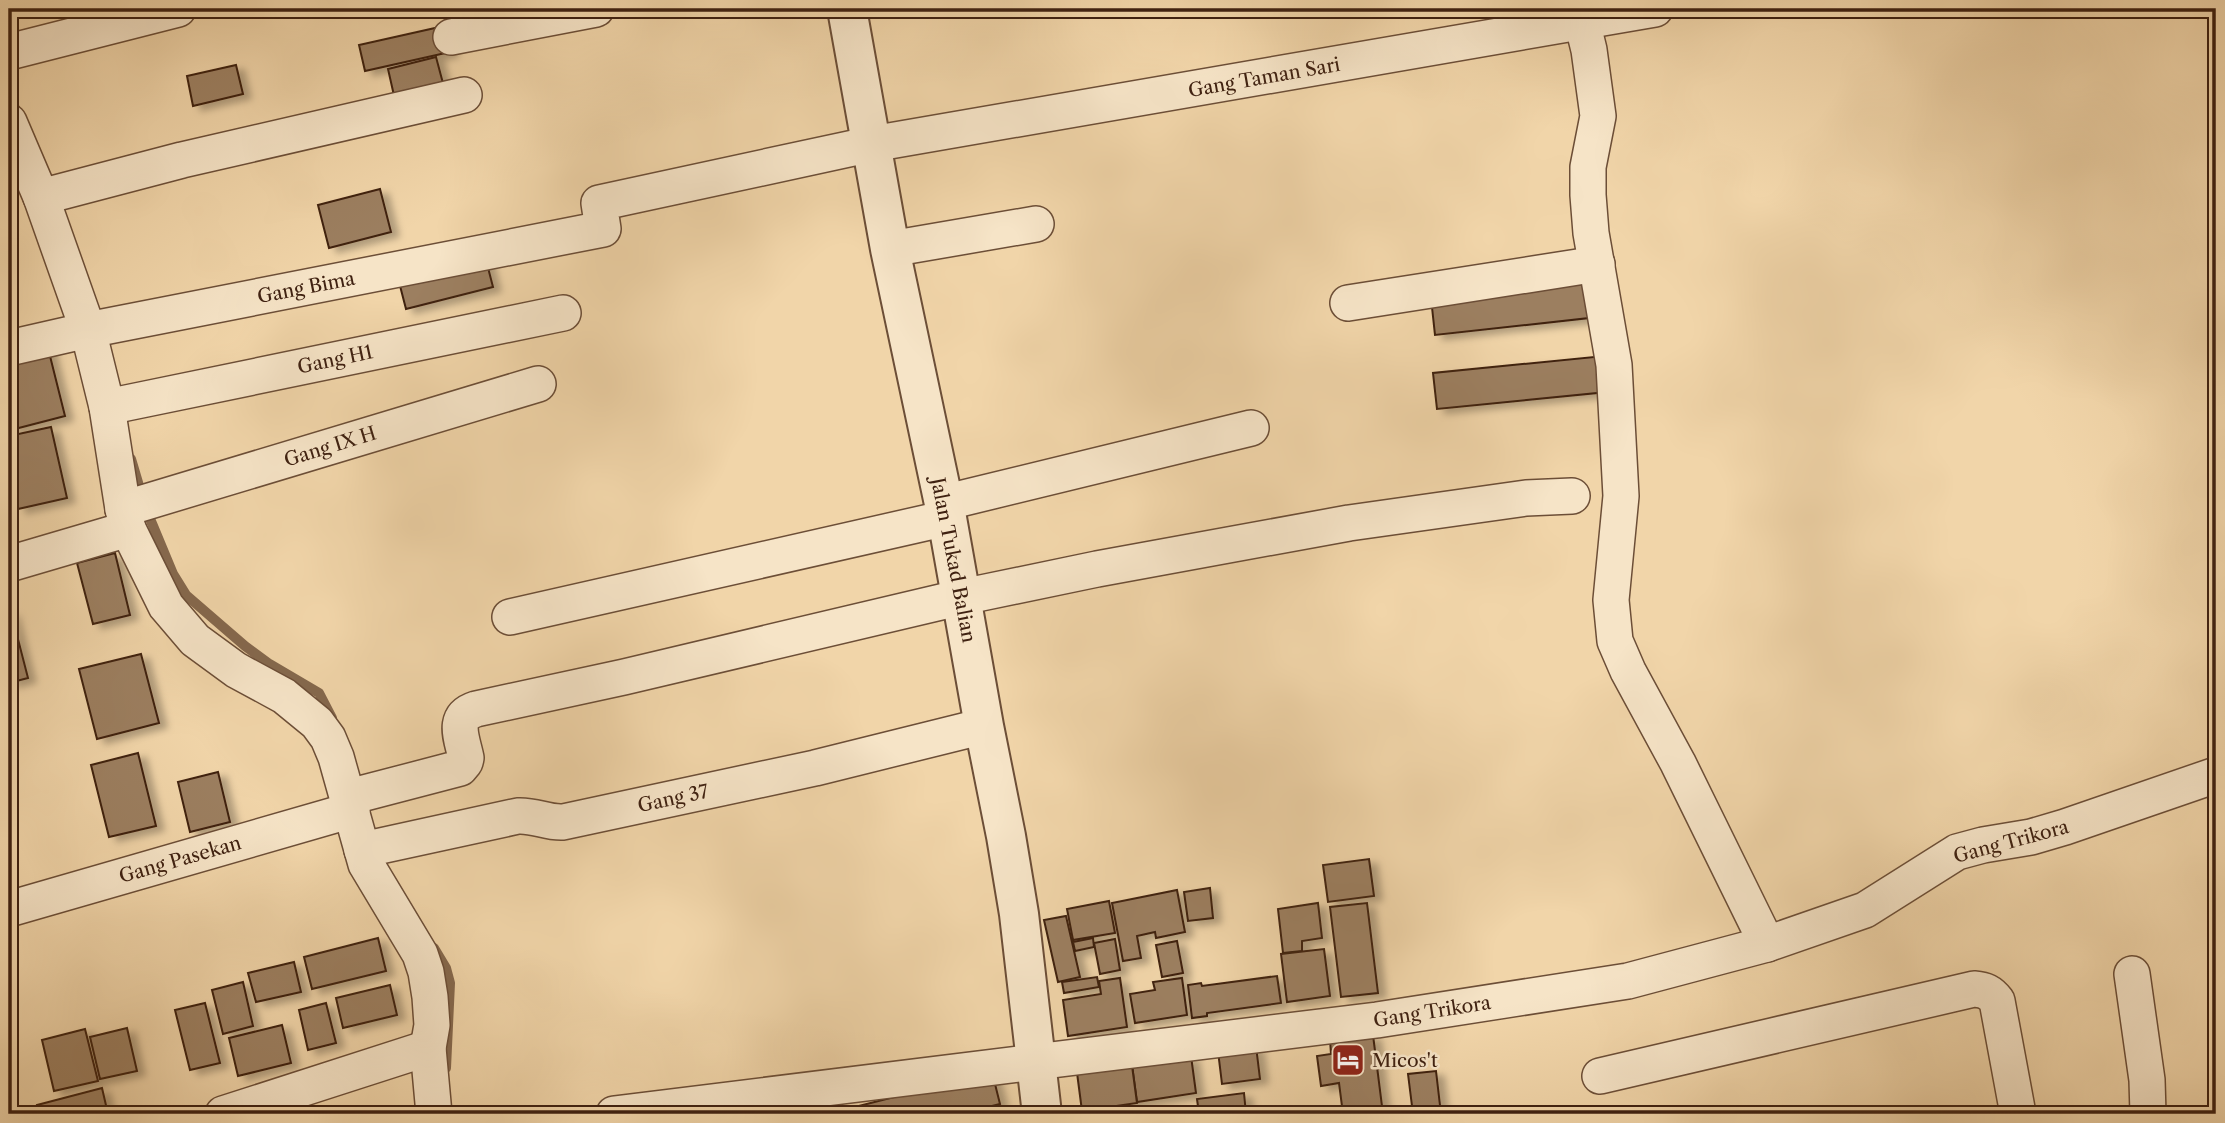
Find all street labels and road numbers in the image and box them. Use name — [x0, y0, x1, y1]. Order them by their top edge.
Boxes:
street label: Gang Taman Sari — [1186, 53, 1342, 102]
street label: Gang Bima — [255, 267, 357, 308]
street label: Gang H1 — [295, 340, 375, 379]
street label: Gang IX H — [281, 422, 379, 471]
street label: Jalan Tukad Balian — [926, 473, 981, 645]
street label: Gang 37 — [635, 780, 711, 817]
street label: Gang Trikora — [1951, 815, 2071, 868]
street label: Gang Pasekan — [116, 831, 244, 888]
street label: Gang Trikora — [1372, 991, 1492, 1032]

